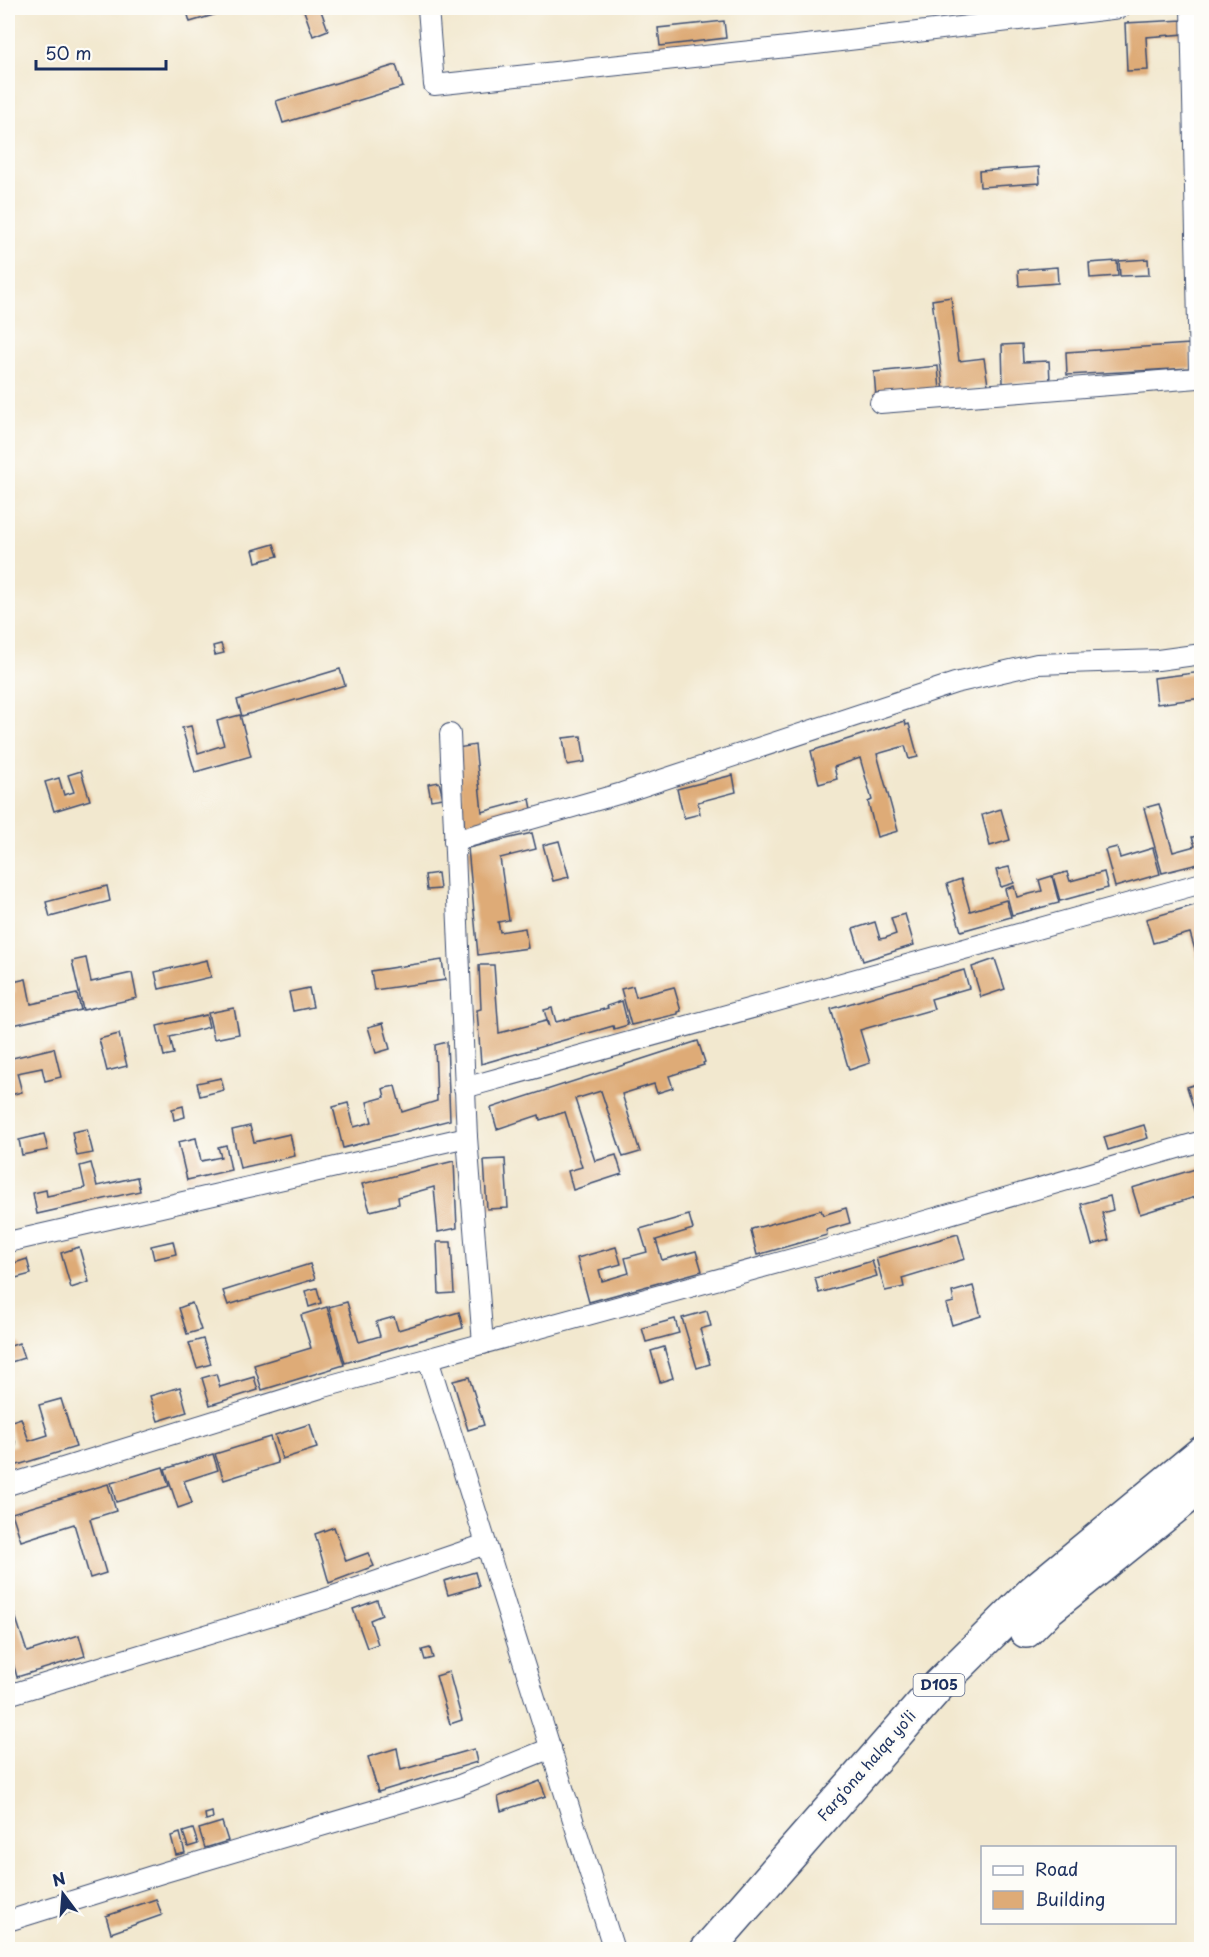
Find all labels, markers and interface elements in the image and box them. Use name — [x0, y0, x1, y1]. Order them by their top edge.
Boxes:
scale bar — [36, 33, 166, 71]
text: 50 m — [45, 39, 92, 66]
road number: D105 — [914, 1674, 964, 1696]
street label: Farg‘ona halqa yo‘li — [811, 1705, 921, 1825]
legend — [981, 1846, 1176, 1924]
text: Road — [1035, 1855, 1079, 1882]
north arrow — [33, 1864, 93, 1924]
text: N — [49, 1865, 68, 1892]
text: Building — [1035, 1885, 1105, 1912]

